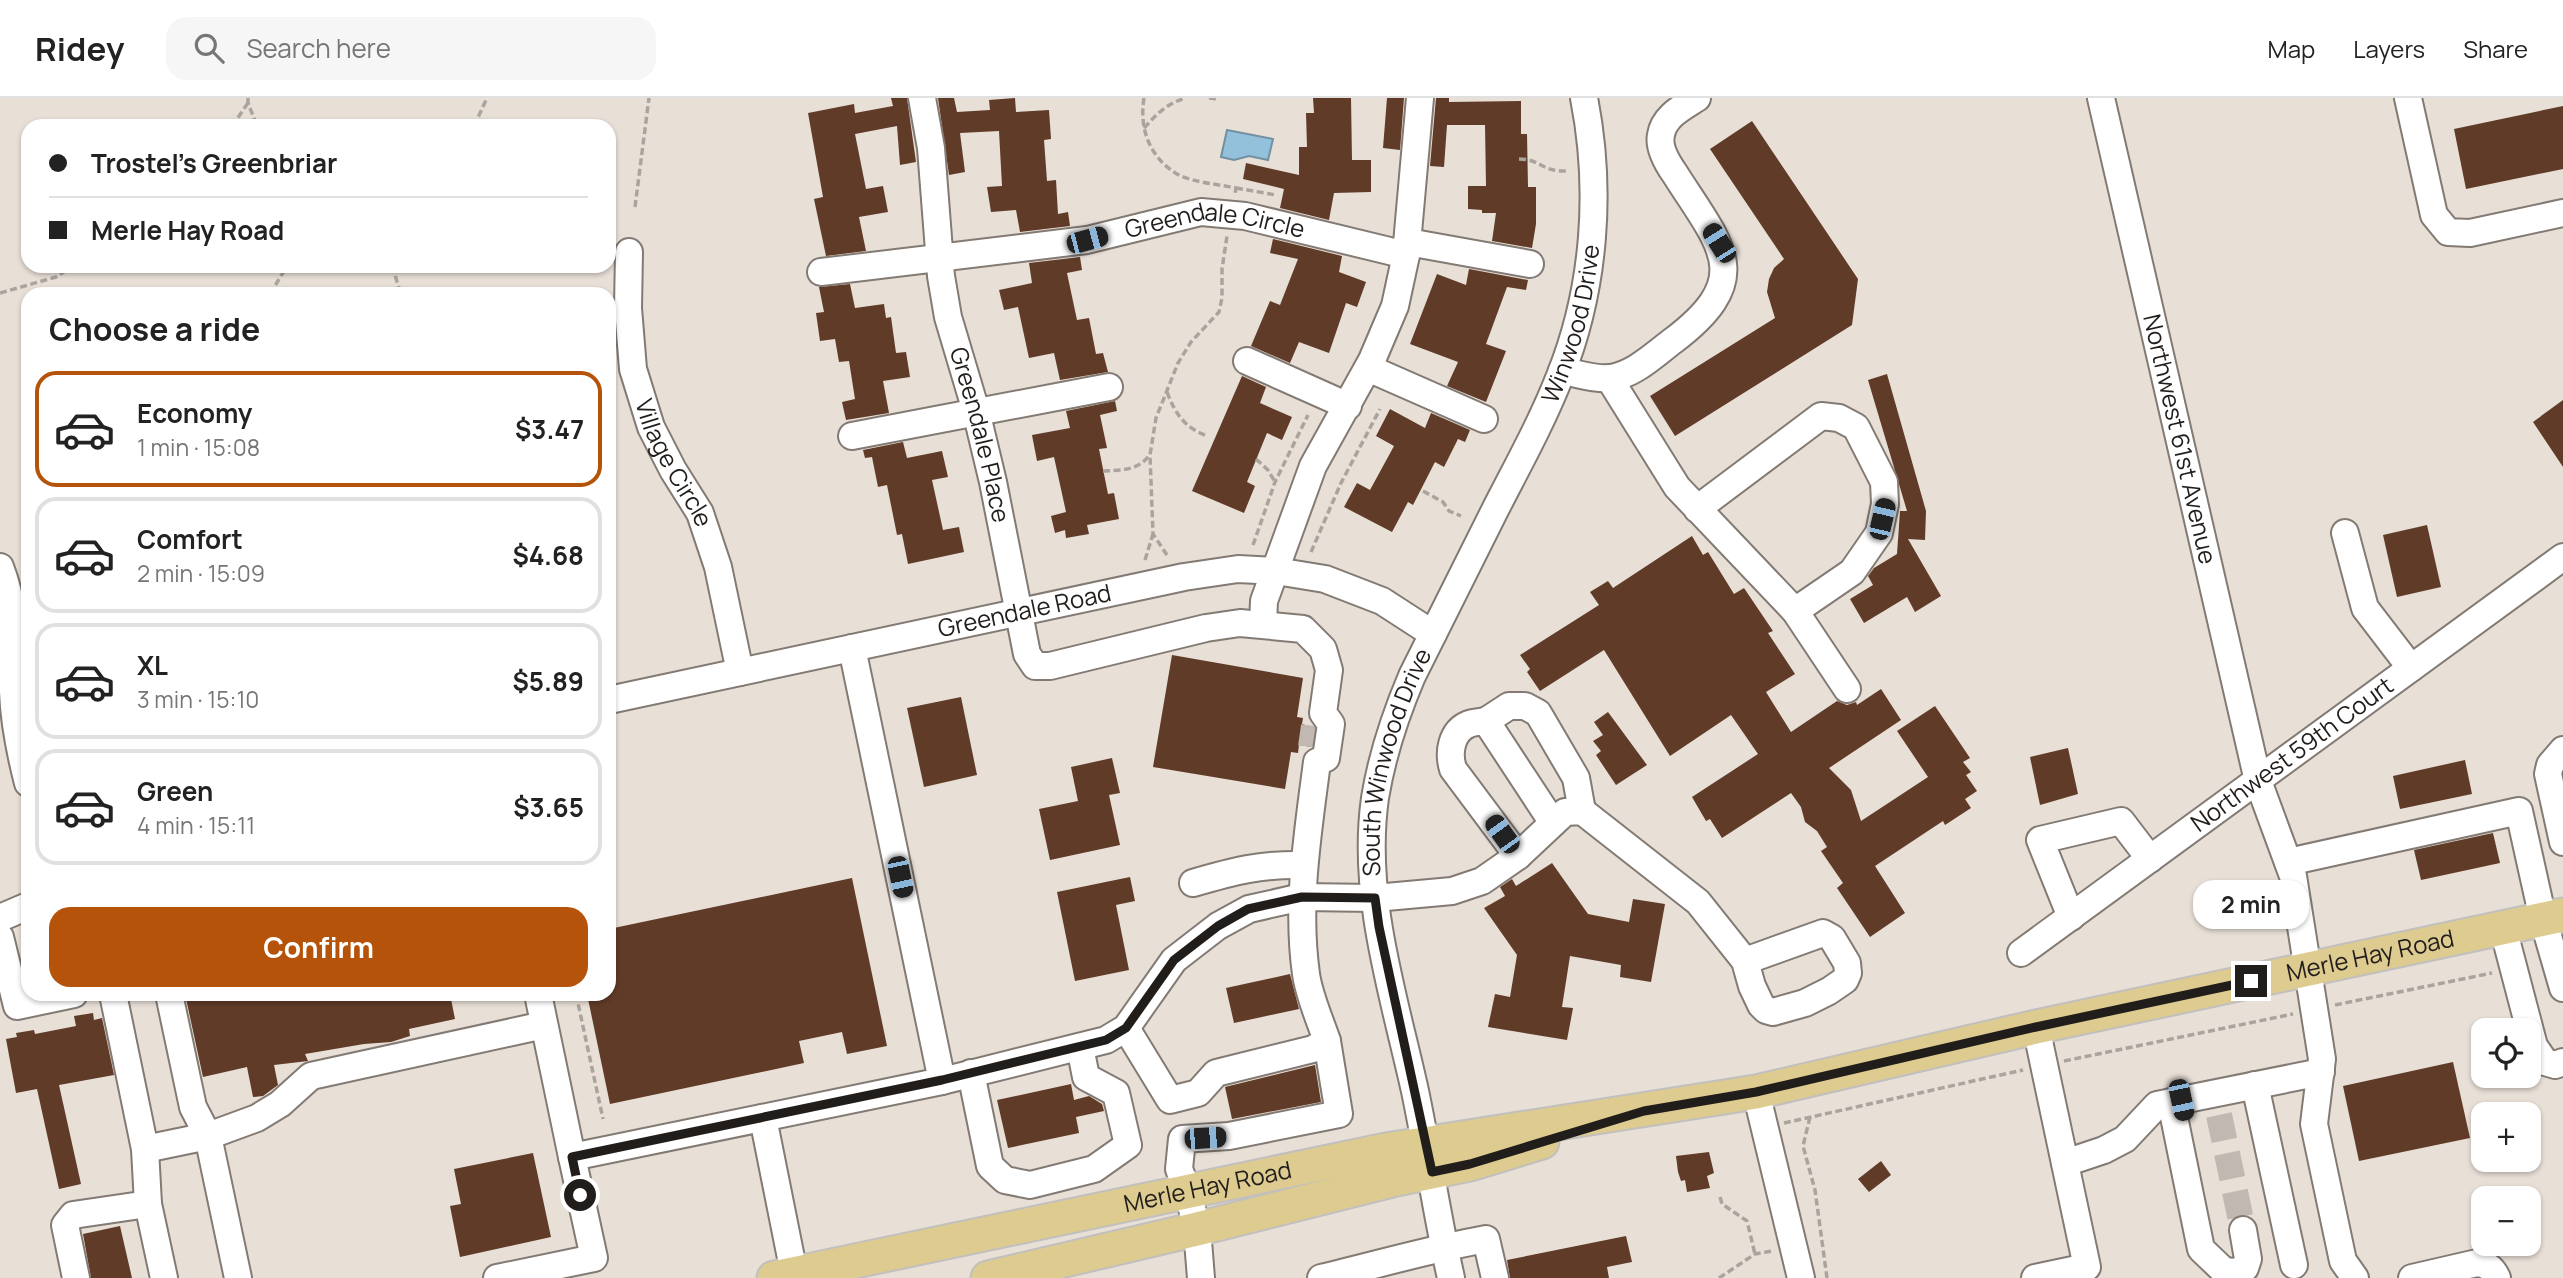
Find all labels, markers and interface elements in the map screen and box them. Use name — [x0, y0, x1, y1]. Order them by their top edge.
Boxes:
search box — [166, 17, 656, 80]
text: Ridey — [35, 26, 124, 71]
icon: search — [190, 29, 228, 67]
text: Search here — [246, 30, 391, 66]
text: Map — [2268, 32, 2315, 65]
text: Layers — [2353, 32, 2425, 65]
text: Share — [2463, 32, 2528, 65]
text: Trostel's Greenbriar — [91, 145, 337, 181]
street label: Greendale Circle — [1121, 194, 1309, 245]
text: Merle Hay Road — [91, 212, 284, 248]
car — [1699, 220, 1740, 266]
car — [1064, 224, 1111, 256]
street label: Winwood Drive — [1533, 243, 1606, 408]
text: Choose a ride — [49, 307, 260, 351]
street label: Northwest 61st Avenue — [2136, 311, 2226, 567]
street label: Greendale Place — [943, 343, 1019, 525]
street label: Village Circle — [628, 394, 721, 531]
text: Economy — [137, 395, 252, 431]
icon: car — [53, 398, 116, 461]
text: $3.47 — [515, 411, 584, 447]
text: 1 min · 15:08 — [137, 431, 260, 463]
car — [1868, 496, 1897, 542]
text: Comfort — [137, 521, 243, 557]
icon: car — [53, 524, 116, 587]
text: $4.68 — [512, 537, 584, 573]
text: 2 min · 15:09 — [137, 557, 265, 589]
street label: Greendale Road — [935, 575, 1114, 644]
street label: South Winwood Drive — [1354, 642, 1438, 877]
text: XL — [137, 647, 168, 683]
icon: car — [53, 650, 116, 713]
text: $5.89 — [512, 663, 584, 699]
street label: Northwest 59th Court — [2183, 668, 2400, 839]
text: 3 min · 15:10 — [137, 683, 259, 715]
text: Green — [137, 773, 213, 809]
icon: car — [53, 776, 116, 839]
text: $3.65 — [513, 789, 584, 825]
text: 4 min · 15:11 — [137, 809, 255, 841]
car — [1482, 811, 1523, 857]
car — [886, 854, 915, 900]
callout: 2 min — [2193, 880, 2309, 928]
text: 2 min — [2221, 888, 2281, 920]
button: Confirm — [49, 907, 588, 987]
street label: Merle Hay Road — [2283, 921, 2457, 988]
route end — [2235, 965, 2267, 997]
map controls — [2471, 1018, 2541, 1256]
button: locate — [2471, 1018, 2541, 1088]
car — [2167, 1077, 2196, 1123]
button: + — [2471, 1102, 2541, 1172]
car — [1184, 1126, 1227, 1150]
street label: Merle Hay Road — [1120, 1152, 1294, 1219]
route start — [564, 1179, 596, 1211]
button: − — [2471, 1186, 2541, 1256]

